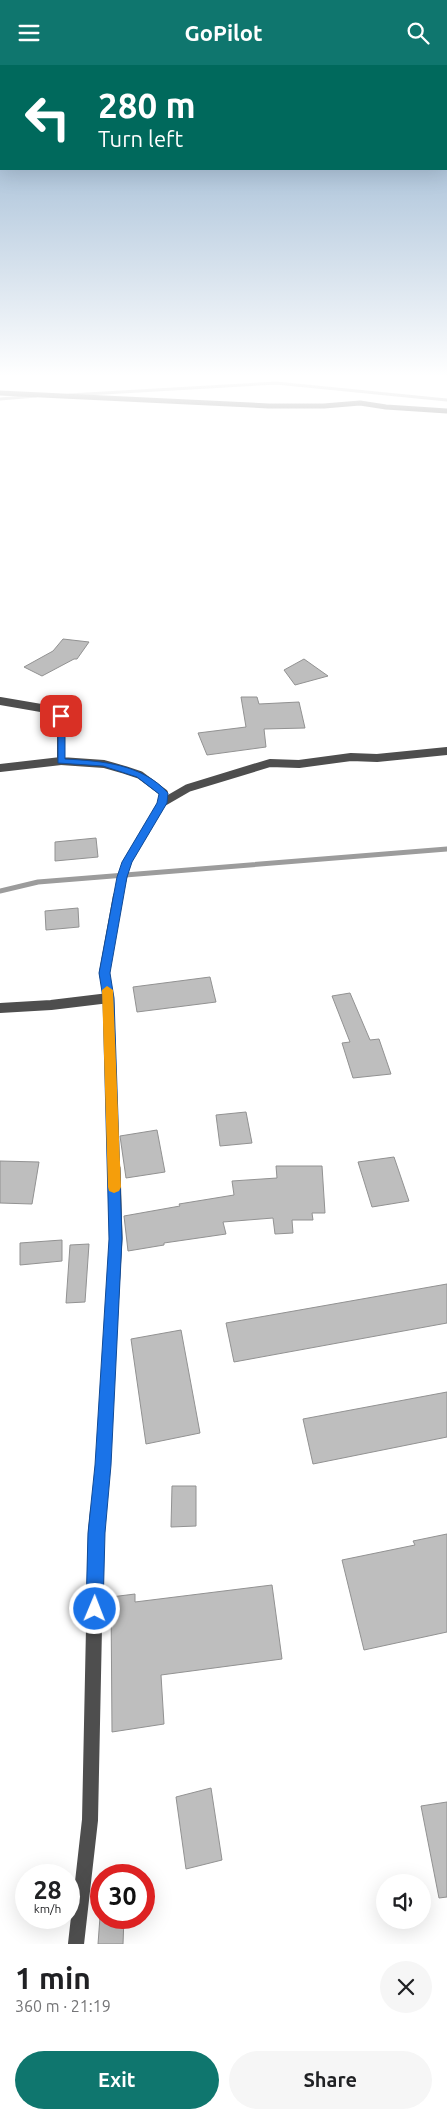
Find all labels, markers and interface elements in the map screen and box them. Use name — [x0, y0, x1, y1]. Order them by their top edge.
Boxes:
icon: menu — [15, 19, 43, 47]
icon: search — [404, 19, 432, 47]
text: GoPilot — [185, 20, 262, 45]
icon: left — [15, 85, 80, 150]
text: 280 m — [98, 85, 196, 125]
text: Turn left — [98, 126, 183, 151]
pin — [40, 695, 82, 737]
icon: arrive — [47, 702, 75, 730]
position arrow — [68, 1582, 120, 1634]
speed limit sign: 30 — [90, 1864, 155, 1929]
map controls — [376, 1874, 431, 1929]
button: sound — [376, 1874, 431, 1929]
text: 28 — [33, 1876, 62, 1904]
text: km/h — [34, 1902, 61, 1915]
text: 1 min — [15, 1961, 91, 1995]
button: close — [380, 1961, 432, 2013]
text: 360 m · 21:19 — [15, 1997, 111, 2015]
button: Exit — [15, 2051, 219, 2109]
button: Share — [229, 2051, 432, 2109]

